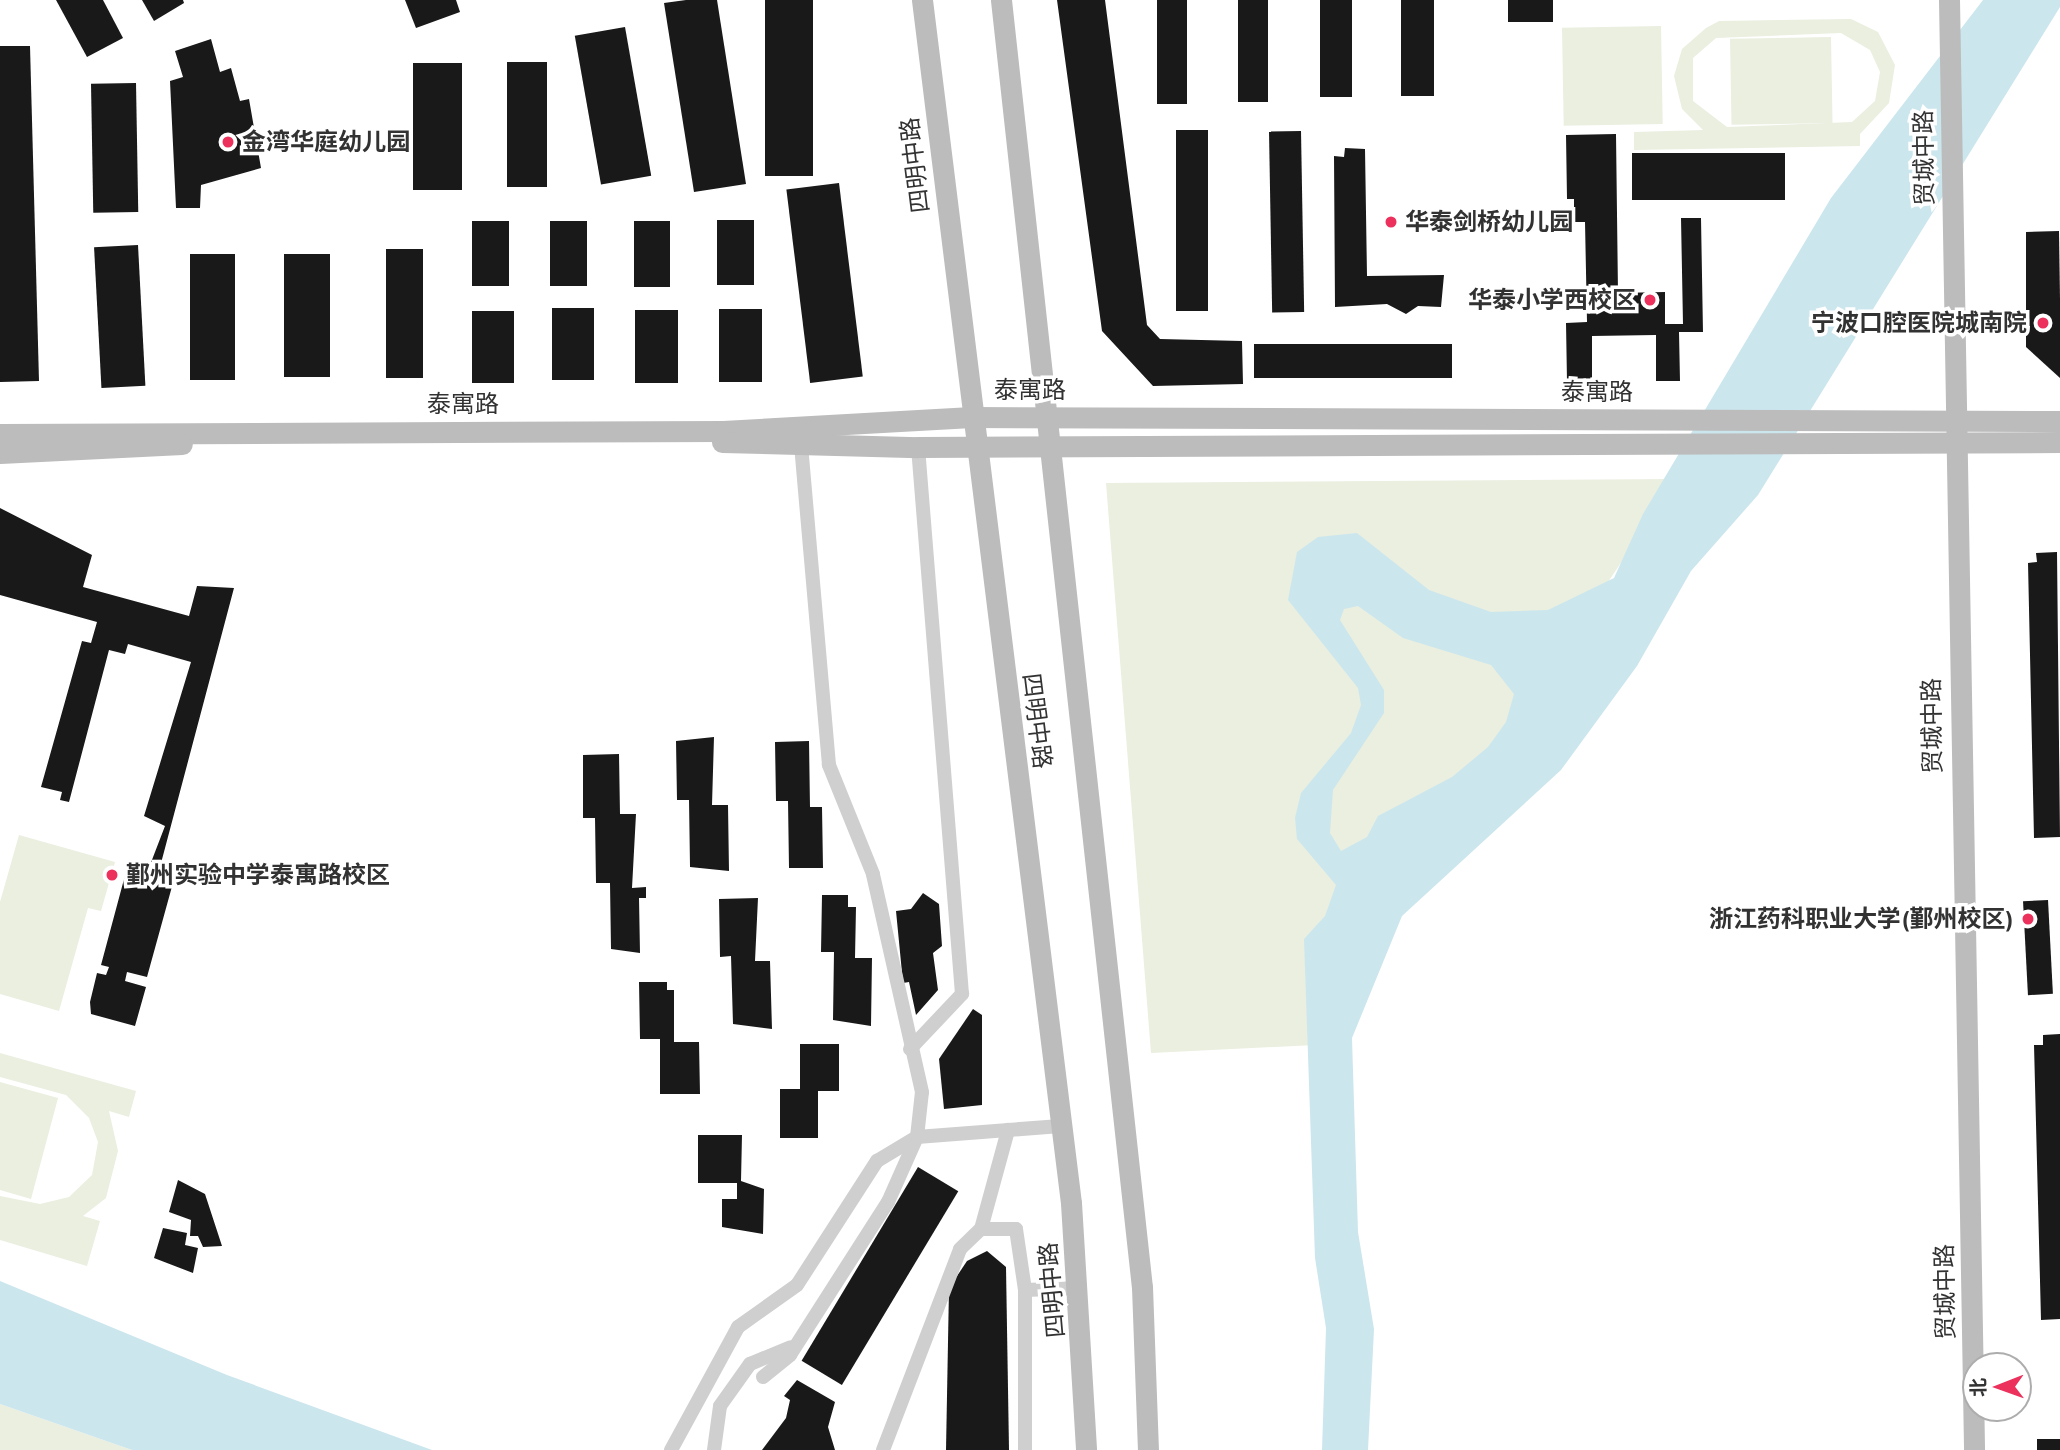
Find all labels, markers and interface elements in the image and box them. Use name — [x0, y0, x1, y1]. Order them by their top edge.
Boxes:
street label: 贸城中路 — [1909, 110, 1939, 206]
street label: 四明中路 — [895, 116, 935, 214]
place label: 金湾华庭幼儿园 — [242, 128, 410, 156]
marker: 金湾华庭幼儿园 — [220, 134, 236, 150]
place label: 华泰剑桥幼儿园 — [1405, 208, 1573, 236]
marker: 华泰剑桥幼儿园 — [1383, 214, 1399, 230]
place label: 华泰小学西校区 — [1468, 286, 1636, 314]
marker: 华泰小学西校区 — [1642, 292, 1658, 308]
place label: 宁波口腔医院城南院 — [1811, 309, 2027, 337]
marker: 宁波口腔医院城南院 — [2033, 313, 2053, 333]
street label: 泰寓路 — [994, 376, 1066, 404]
street label: 泰寓路 — [1561, 378, 1633, 406]
street label: 泰寓路 — [427, 390, 499, 418]
street label: 四明中路 — [1017, 672, 1057, 770]
street label: 贸城中路 — [1917, 678, 1947, 774]
place label: 鄞州实验中学泰寓路校区 — [126, 861, 390, 889]
marker: 鄞州实验中学泰寓路校区 — [104, 867, 120, 883]
place label: 浙江药科职业大学(鄞州校区) — [1709, 905, 2014, 933]
marker: 浙江药科职业大学(鄞州校区) — [2020, 911, 2036, 927]
street label: 四明中路 — [1033, 1241, 1071, 1339]
street label: 贸城中路 — [1930, 1244, 1960, 1340]
north arrow — [1962, 1352, 2032, 1422]
text: 北 — [1966, 1378, 1990, 1397]

